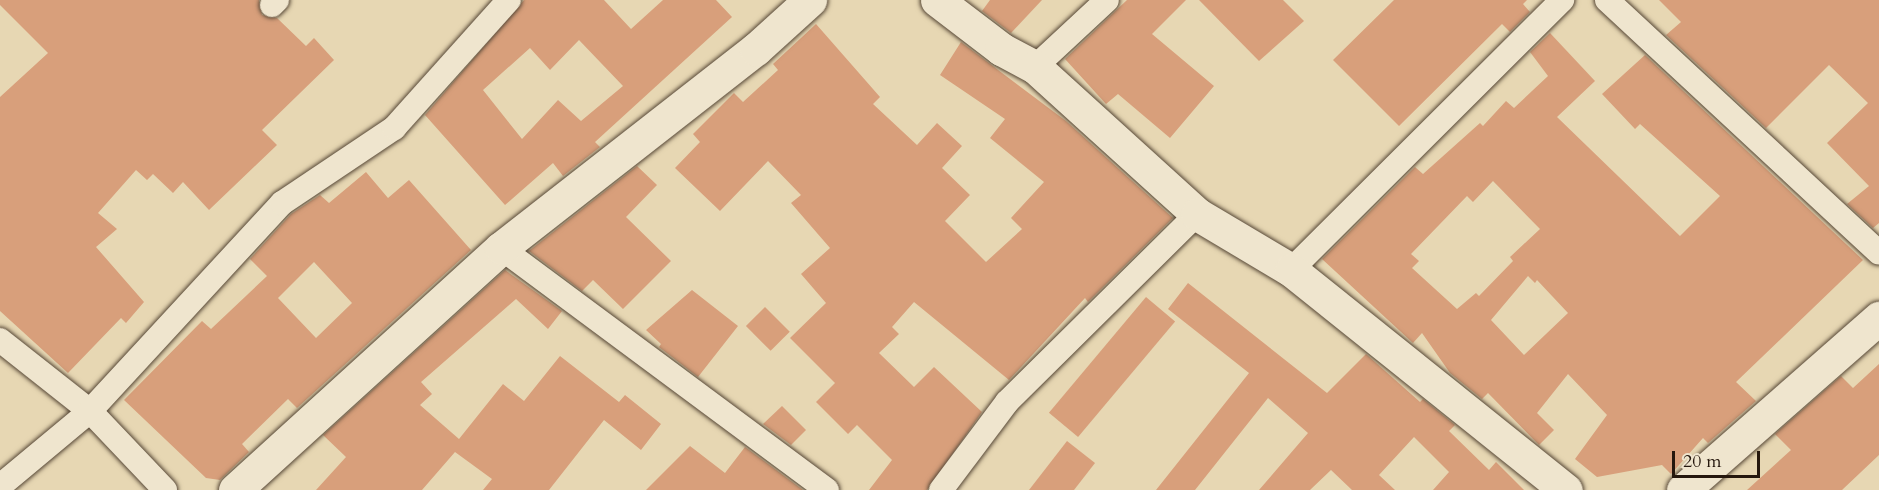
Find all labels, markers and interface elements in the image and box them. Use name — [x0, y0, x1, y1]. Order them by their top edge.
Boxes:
scale bar — [1675, 439, 1764, 477]
text: 20 m — [1683, 449, 1722, 474]

